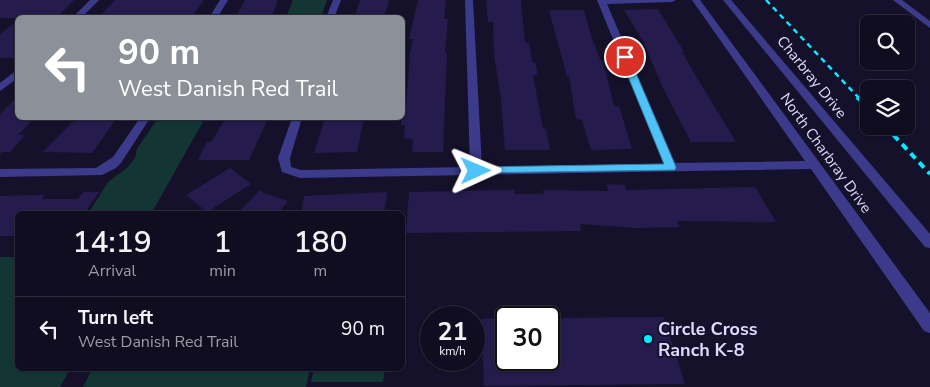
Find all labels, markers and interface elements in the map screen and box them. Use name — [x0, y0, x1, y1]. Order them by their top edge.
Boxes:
map controls — [860, 15, 915, 135]
button: search — [860, 15, 915, 70]
text: 90 m — [118, 29, 200, 76]
street label: Charbray Drive — [772, 31, 852, 123]
icon: left — [35, 35, 100, 100]
pin — [604, 36, 646, 78]
icon: arrive — [611, 43, 639, 71]
text: West Danish Red Trail — [118, 74, 338, 104]
button: layers — [860, 80, 915, 135]
street label: North Charbray Drive — [776, 89, 876, 217]
position arrow — [449, 144, 501, 196]
text: 14:19 — [73, 222, 152, 263]
text: 1 — [214, 222, 232, 263]
text: 180 — [293, 222, 347, 263]
text: Arrival — [88, 260, 136, 282]
text: min — [209, 260, 236, 282]
text: m — [314, 260, 327, 282]
text: Turn left — [78, 305, 153, 331]
speed limit sign: 30 — [495, 306, 560, 371]
icon: left — [35, 315, 63, 343]
text: 21 — [437, 315, 468, 349]
text: 90 m — [341, 316, 385, 342]
place label: Circle Cross Ranch K-8 — [658, 317, 758, 362]
text: West Danish Red Trail — [78, 331, 238, 353]
marker: Circle Cross Ranch K-8 — [642, 333, 654, 345]
text: km/h — [439, 343, 466, 359]

